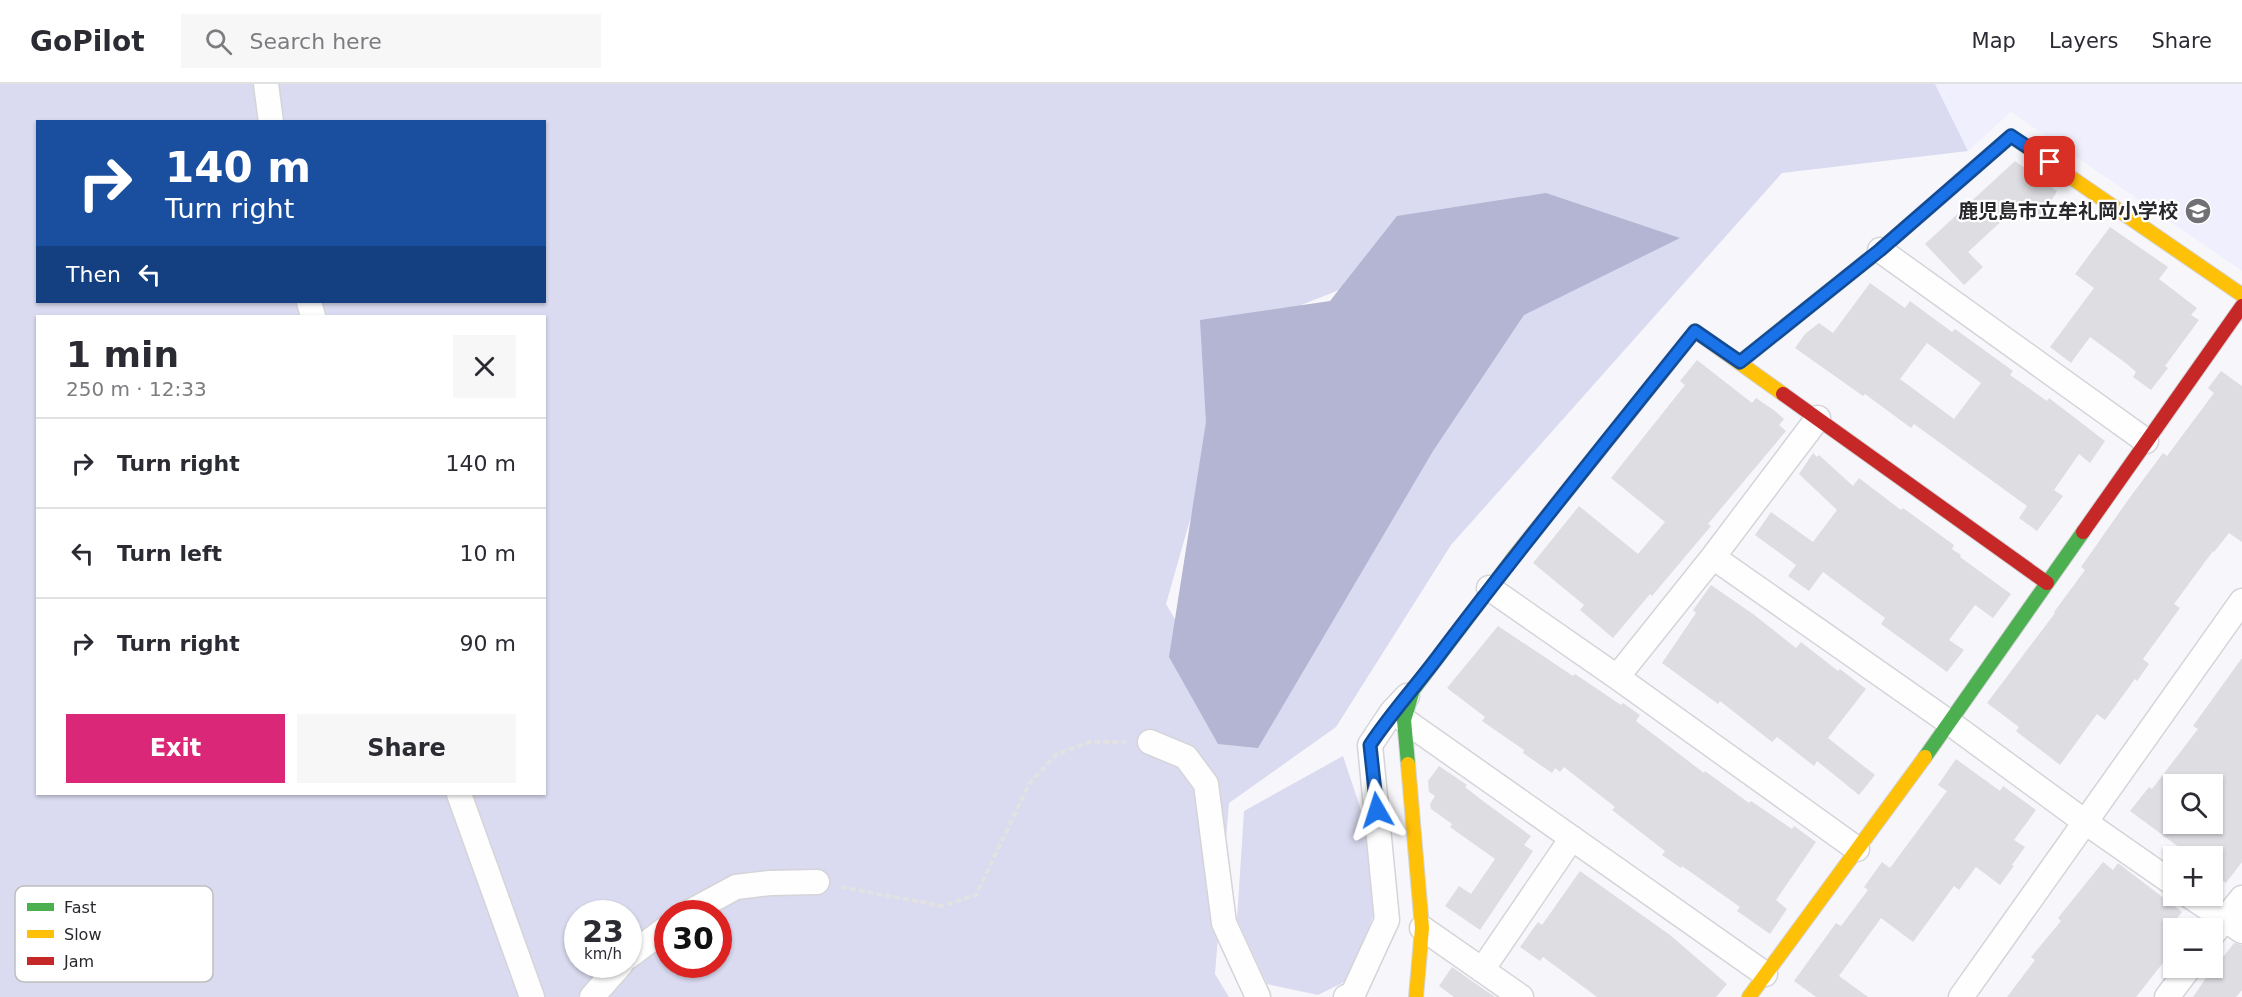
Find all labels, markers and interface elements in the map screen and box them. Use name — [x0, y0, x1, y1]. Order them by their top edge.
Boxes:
search box — [181, 14, 601, 68]
text: GoPilot — [30, 25, 145, 58]
icon: search — [202, 25, 235, 58]
text: Search here — [250, 29, 382, 54]
text: Map — [1972, 29, 2016, 53]
text: Layers — [2049, 29, 2118, 53]
text: Share — [2151, 29, 2212, 53]
pin — [2024, 136, 2075, 187]
text: 140 m — [165, 143, 311, 192]
icon: right — [66, 144, 144, 222]
icon: arrive — [2033, 145, 2066, 178]
text: Turn right — [165, 193, 294, 224]
school or university icon: 鹿児島市立牟礼岡小学校 — [2183, 196, 2213, 226]
place label: 鹿児島市立牟礼岡小学校 — [1958, 199, 2178, 223]
icon: left — [133, 258, 166, 291]
text: Then — [66, 262, 121, 287]
text: 1 min — [66, 334, 179, 375]
button: close — [453, 335, 516, 398]
text: 250 m · 12:33 — [66, 377, 207, 401]
icon: right — [66, 447, 99, 480]
text: Turn right — [117, 451, 240, 476]
text: 140 m — [446, 451, 516, 476]
icon: left — [66, 537, 99, 570]
text: Turn left — [117, 541, 222, 566]
text: 10 m — [460, 541, 516, 566]
icon: right — [66, 627, 99, 660]
text: Turn right — [117, 631, 240, 656]
text: 90 m — [460, 631, 516, 656]
button: Exit — [66, 714, 285, 783]
button: Share — [297, 714, 516, 783]
map controls — [2163, 774, 2223, 978]
button: search — [2163, 774, 2223, 834]
position arrow — [1345, 778, 1409, 842]
button: + — [2163, 846, 2223, 906]
legend — [15, 886, 213, 982]
text: Fast — [64, 898, 96, 917]
speed limit sign: 30 — [654, 900, 732, 978]
text: 23 — [582, 914, 624, 949]
button: − — [2163, 918, 2223, 978]
text: Slow — [64, 925, 101, 944]
text: km/h — [584, 945, 622, 963]
text: Jam — [63, 952, 94, 971]

